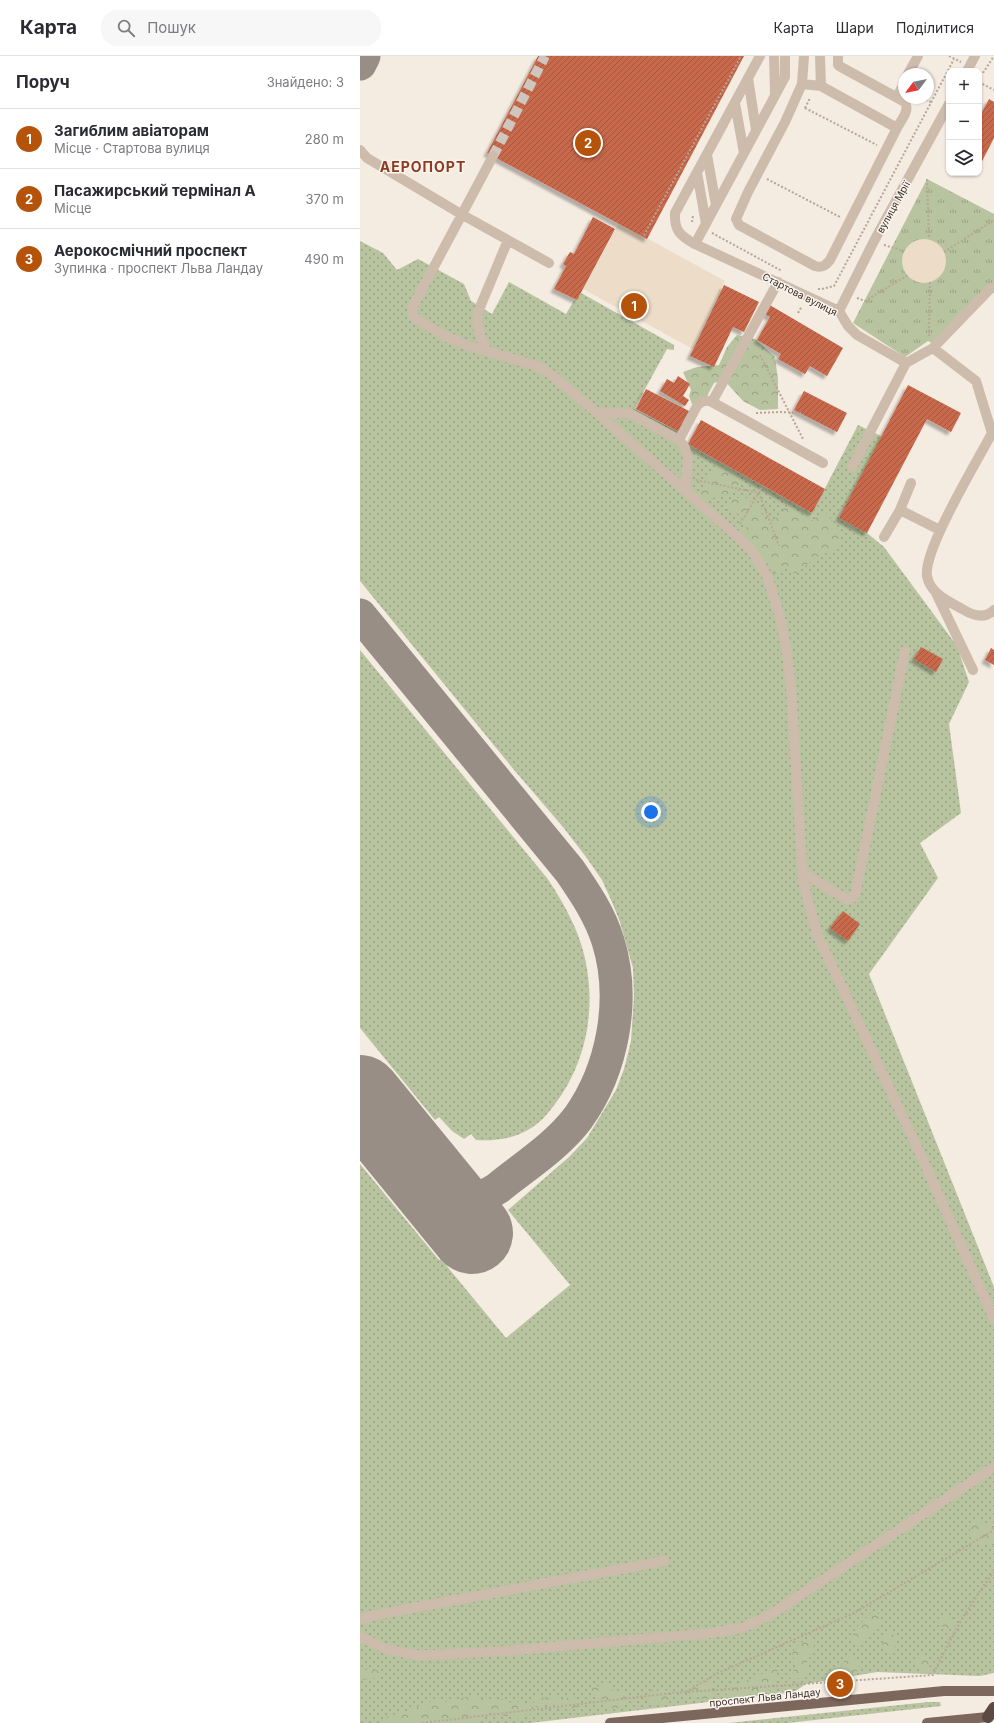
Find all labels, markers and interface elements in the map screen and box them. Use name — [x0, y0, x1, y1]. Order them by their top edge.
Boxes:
search box — [101, 10, 381, 46]
text: Карта — [20, 16, 77, 39]
icon: search — [115, 17, 137, 39]
text: Пошук — [147, 18, 196, 37]
text: Карта — [774, 19, 814, 36]
text: Шари — [836, 19, 874, 36]
text: Поділитися — [896, 19, 974, 36]
north arrow — [898, 68, 934, 104]
map controls — [946, 68, 982, 176]
button: + — [946, 68, 982, 104]
text: Поруч — [16, 72, 70, 92]
text: Знайдено: 3 — [267, 74, 344, 90]
button: − — [946, 104, 982, 140]
text: Загиблим авіаторам — [54, 121, 209, 140]
pin: 2 — [575, 128, 601, 158]
text: 1 — [26, 131, 32, 147]
text: 280 m — [305, 131, 344, 147]
text: Місце · Стартова вулиця — [54, 140, 210, 156]
button: layers — [946, 140, 982, 176]
district label: АЕРОПОРТ — [380, 158, 466, 175]
street label: вулиця Мрії — [874, 179, 912, 235]
text: Пасажирський термінал A — [54, 181, 256, 200]
text: 2 — [25, 191, 33, 207]
text: 370 m — [306, 191, 344, 207]
text: Місце — [54, 200, 92, 216]
text: Аерокосмічний проспект — [54, 241, 247, 260]
text: 3 — [25, 251, 33, 267]
text: 490 m — [304, 251, 344, 267]
text: Зупинка · проспект Льва Ландау — [54, 260, 263, 276]
street label: Стартова вулиця — [761, 270, 839, 318]
pin: 1 — [621, 291, 647, 321]
your location — [641, 802, 661, 822]
pin: 3 — [827, 1669, 853, 1699]
street label: проспект Льва Ландау — [709, 1685, 822, 1709]

